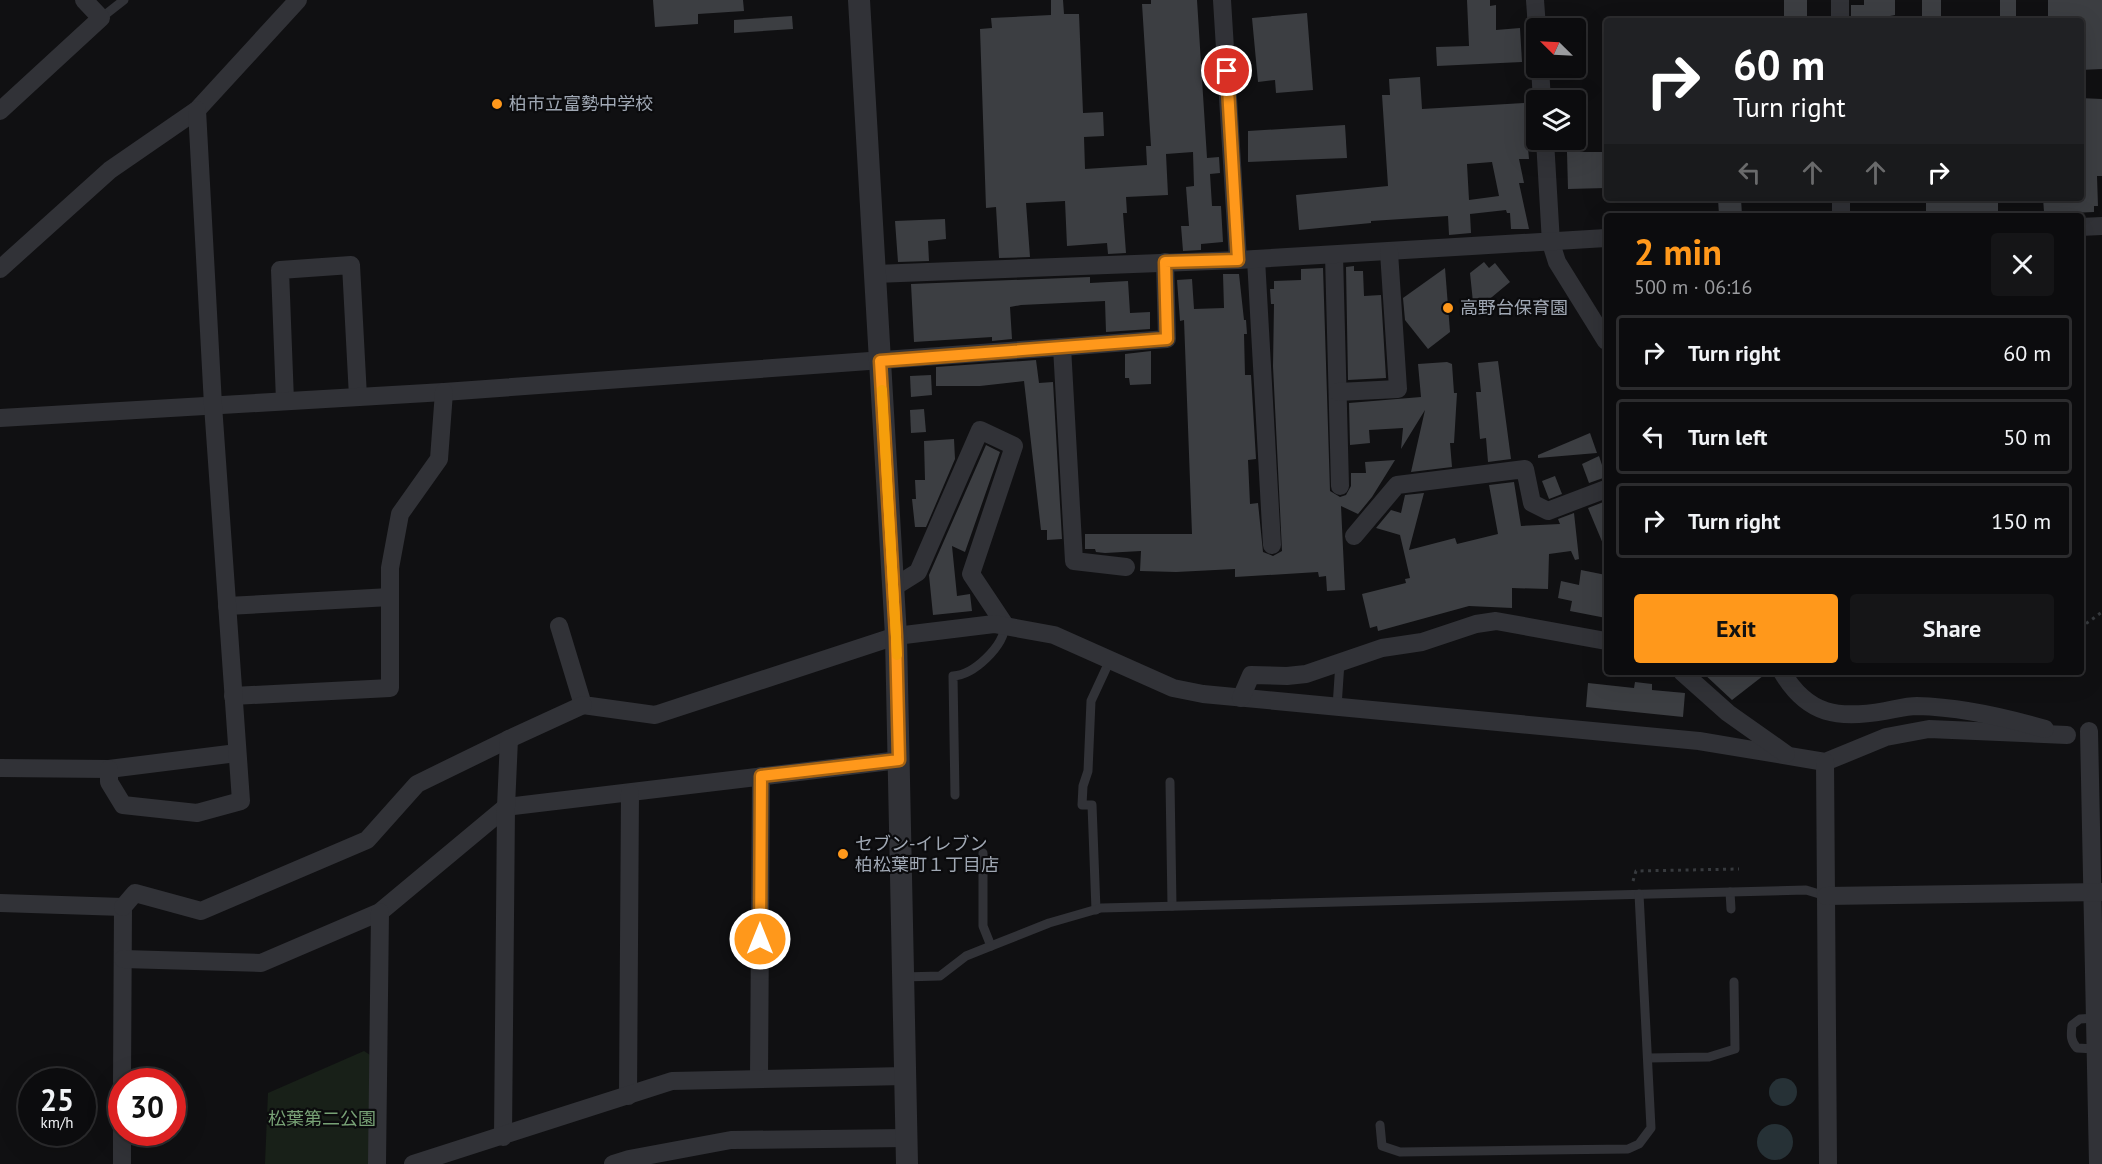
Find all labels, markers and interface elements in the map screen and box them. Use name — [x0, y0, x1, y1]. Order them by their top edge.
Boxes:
north arrow — [1526, 18, 1586, 78]
map controls — [1526, 18, 1586, 150]
text: 60 m — [1733, 37, 1825, 92]
icon: right — [1634, 42, 1712, 120]
pin — [1201, 45, 1252, 96]
icon: arrive — [1210, 54, 1243, 87]
button: layers — [1526, 90, 1586, 150]
text: Turn right — [1733, 90, 1846, 124]
place label: 柏市立富勢中学校 — [509, 92, 653, 115]
marker: 柏市立富勢中学校 — [490, 97, 504, 111]
icon: left — [1733, 156, 1766, 189]
icon: ahead — [1796, 156, 1829, 189]
icon: ahead — [1859, 156, 1892, 189]
icon: right — [1922, 156, 1955, 189]
text: 2 min — [1634, 228, 1722, 275]
button: close — [1991, 233, 2054, 296]
text: 500 m · 06:16 — [1634, 274, 1752, 300]
place label: 高野台保育園 — [1460, 296, 1568, 319]
marker: 高野台保育園 — [1441, 301, 1455, 315]
icon: right — [1637, 336, 1670, 369]
text: Turn right — [1688, 339, 1780, 367]
text: 60 m — [2003, 339, 2051, 367]
icon: left — [1637, 420, 1670, 453]
text: Turn left — [1688, 423, 1768, 451]
text: 50 m — [2003, 423, 2051, 451]
icon: right — [1637, 504, 1670, 537]
text: Turn right — [1688, 507, 1780, 535]
text: 150 m — [1991, 507, 2051, 535]
button: Exit — [1634, 594, 1838, 663]
button: Share — [1850, 594, 2054, 663]
place label: セブン-イレブン 柏松葉町１丁目店 — [855, 832, 999, 876]
marker: セブン-イレブン 柏松葉町１丁目店 — [836, 847, 850, 861]
position arrow — [728, 907, 792, 971]
speed limit sign: 30 — [108, 1068, 186, 1146]
text: 25 — [40, 1080, 74, 1119]
park label: 松葉第二公園 — [268, 1107, 376, 1130]
text: km/h — [41, 1113, 73, 1132]

